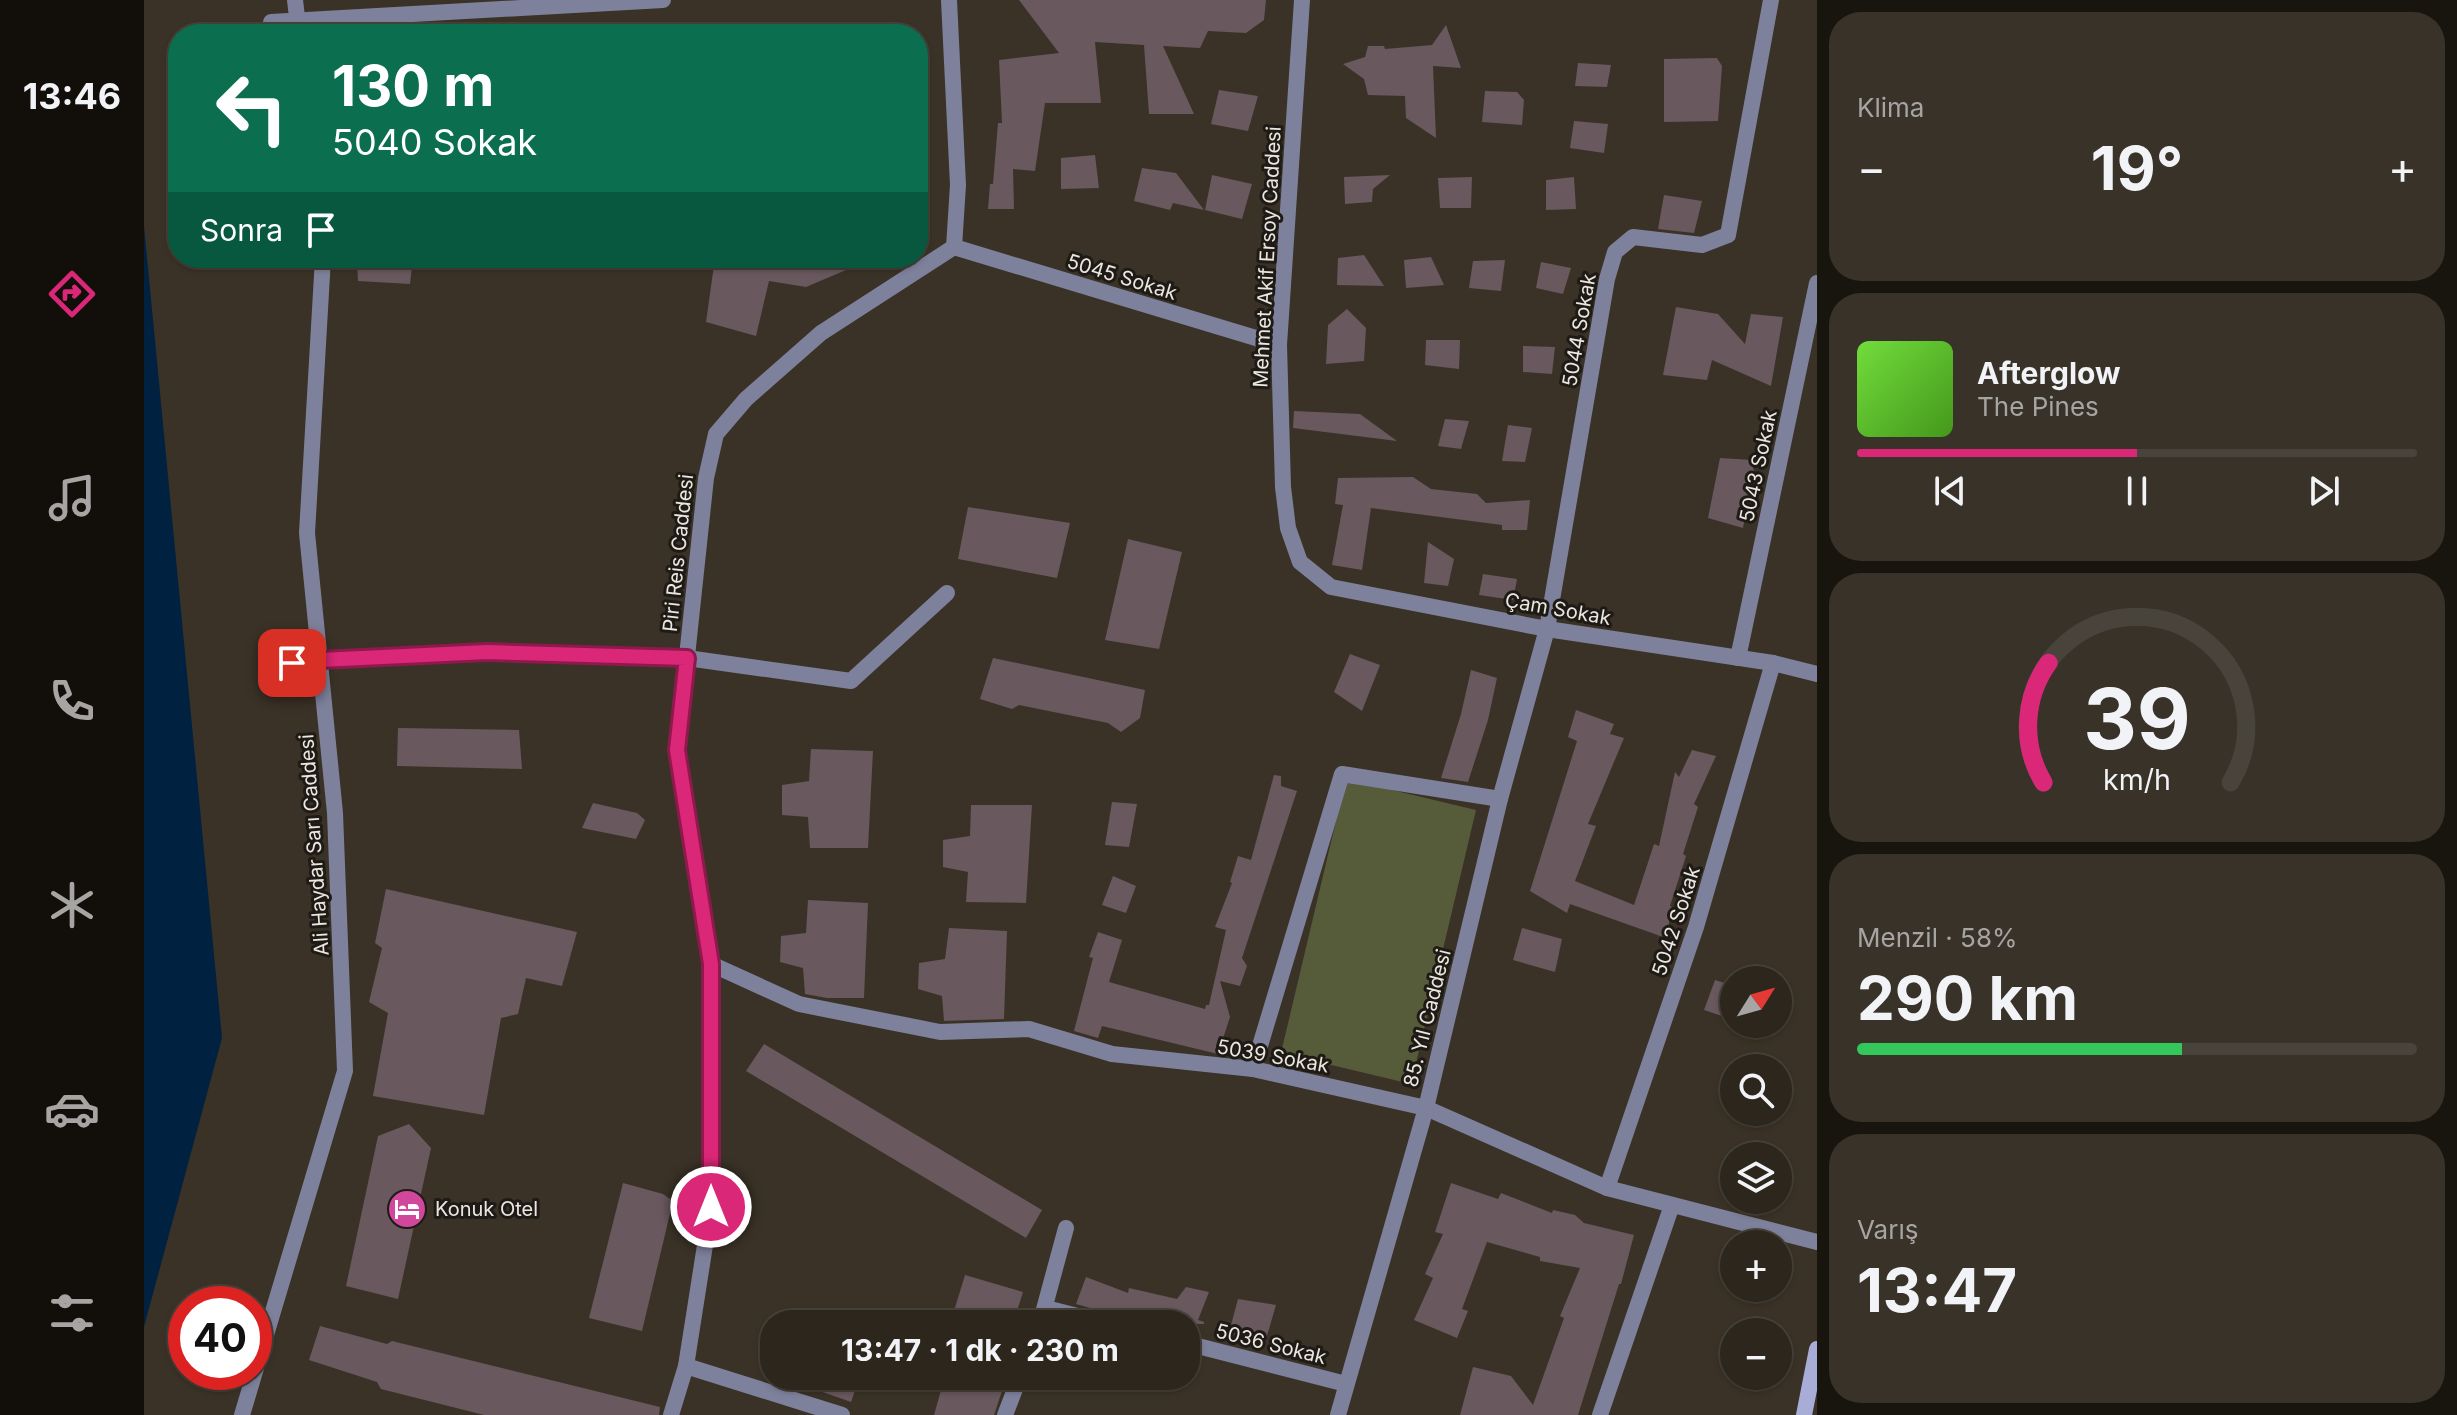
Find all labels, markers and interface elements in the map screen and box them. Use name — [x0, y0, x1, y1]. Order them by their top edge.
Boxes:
text: 130 m — [332, 52, 494, 120]
icon: left — [200, 56, 304, 160]
text: 13:46 — [23, 74, 121, 118]
text: Klima — [1857, 92, 1924, 123]
text: 5040 Sokak — [332, 120, 537, 164]
street label: Mehmet Akif Ersoy Caddesi — [1248, 126, 1286, 388]
text: 19° — [2091, 132, 2183, 204]
text: − — [1857, 141, 1886, 195]
text: + — [2388, 141, 2417, 195]
icon: arrive — [299, 208, 343, 252]
text: Sonra — [200, 212, 283, 248]
street label: 5045 Sokak — [1064, 249, 1180, 305]
icon: directions — [44, 266, 100, 322]
street label: 5044 Sokak — [1557, 272, 1601, 388]
text: Afterglow — [1977, 355, 2121, 391]
text: The Pines — [1977, 391, 2099, 422]
street label: 5043 Sokak — [1734, 408, 1782, 524]
icon: previous — [1928, 469, 1972, 513]
icon: pause — [2115, 469, 2159, 513]
icon: next — [2302, 469, 2346, 513]
icon: music — [44, 470, 100, 526]
street label: Piri Reis Caddesi — [658, 473, 698, 633]
street label: Çam Sokak — [1503, 588, 1613, 630]
pin — [258, 629, 326, 697]
icon: arrive — [270, 641, 314, 685]
text: 39 — [2083, 668, 2191, 769]
icon: phone — [44, 673, 100, 729]
street label: Ali Haydar Sarı Caddesi — [294, 733, 334, 957]
text: km/h — [2103, 763, 2171, 798]
street label: 5042 Sokak — [1647, 863, 1705, 979]
icon: climate — [44, 877, 100, 933]
text: Menzil · 58% — [1857, 922, 2018, 953]
street label: 85. Yıl Caddesi — [1398, 947, 1456, 1089]
text: 290 km — [1857, 962, 2078, 1034]
north arrow — [1720, 966, 1792, 1038]
map controls — [1720, 966, 1792, 1390]
street label: 5039 Sokak — [1215, 1034, 1331, 1078]
button: search — [1720, 1054, 1792, 1126]
icon: car — [44, 1081, 100, 1137]
button: layers — [1720, 1142, 1792, 1214]
position arrow — [669, 1165, 753, 1249]
hotel icon: Konuk Otel — [386, 1188, 428, 1230]
place label: Konuk Otel — [435, 1197, 538, 1221]
text: Varış — [1857, 1214, 1918, 1245]
button: + — [1720, 1230, 1792, 1302]
text: 13:47 — [1857, 1254, 2017, 1326]
icon: filters — [44, 1285, 100, 1341]
speed limit sign: 40 — [168, 1286, 272, 1390]
button: − — [1720, 1318, 1792, 1390]
street label: 5036 Sokak — [1213, 1319, 1329, 1369]
text: 13:47 · 1 dk · 230 m — [841, 1332, 1119, 1368]

